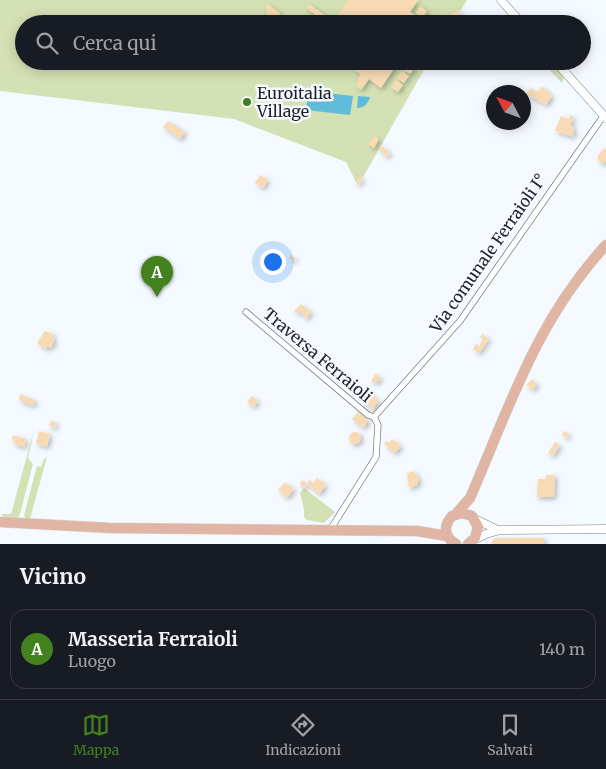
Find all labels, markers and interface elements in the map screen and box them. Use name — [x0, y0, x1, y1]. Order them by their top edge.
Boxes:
search box — [15, 15, 591, 70]
icon: search — [33, 29, 61, 57]
text: Cerca qui — [73, 31, 157, 55]
place label: Euroitalia Village — [256, 83, 332, 121]
north arrow — [486, 85, 531, 130]
marker: Euroitalia Village — [241, 96, 253, 108]
street label: Via comunale Ferraioli I° — [425, 170, 550, 337]
your location — [260, 249, 286, 275]
pin: A — [141, 256, 173, 297]
street label: Traversa Ferraioli — [259, 304, 377, 406]
text: Vicino — [20, 563, 86, 590]
text: Masseria Ferraioli — [68, 627, 238, 651]
text: A — [31, 639, 43, 659]
text: 140 m — [539, 639, 585, 659]
text: Luogo — [68, 651, 116, 671]
tab: Mappa — [73, 711, 119, 759]
tab: Indicazioni — [265, 711, 341, 759]
tab: Salvati — [487, 711, 533, 759]

